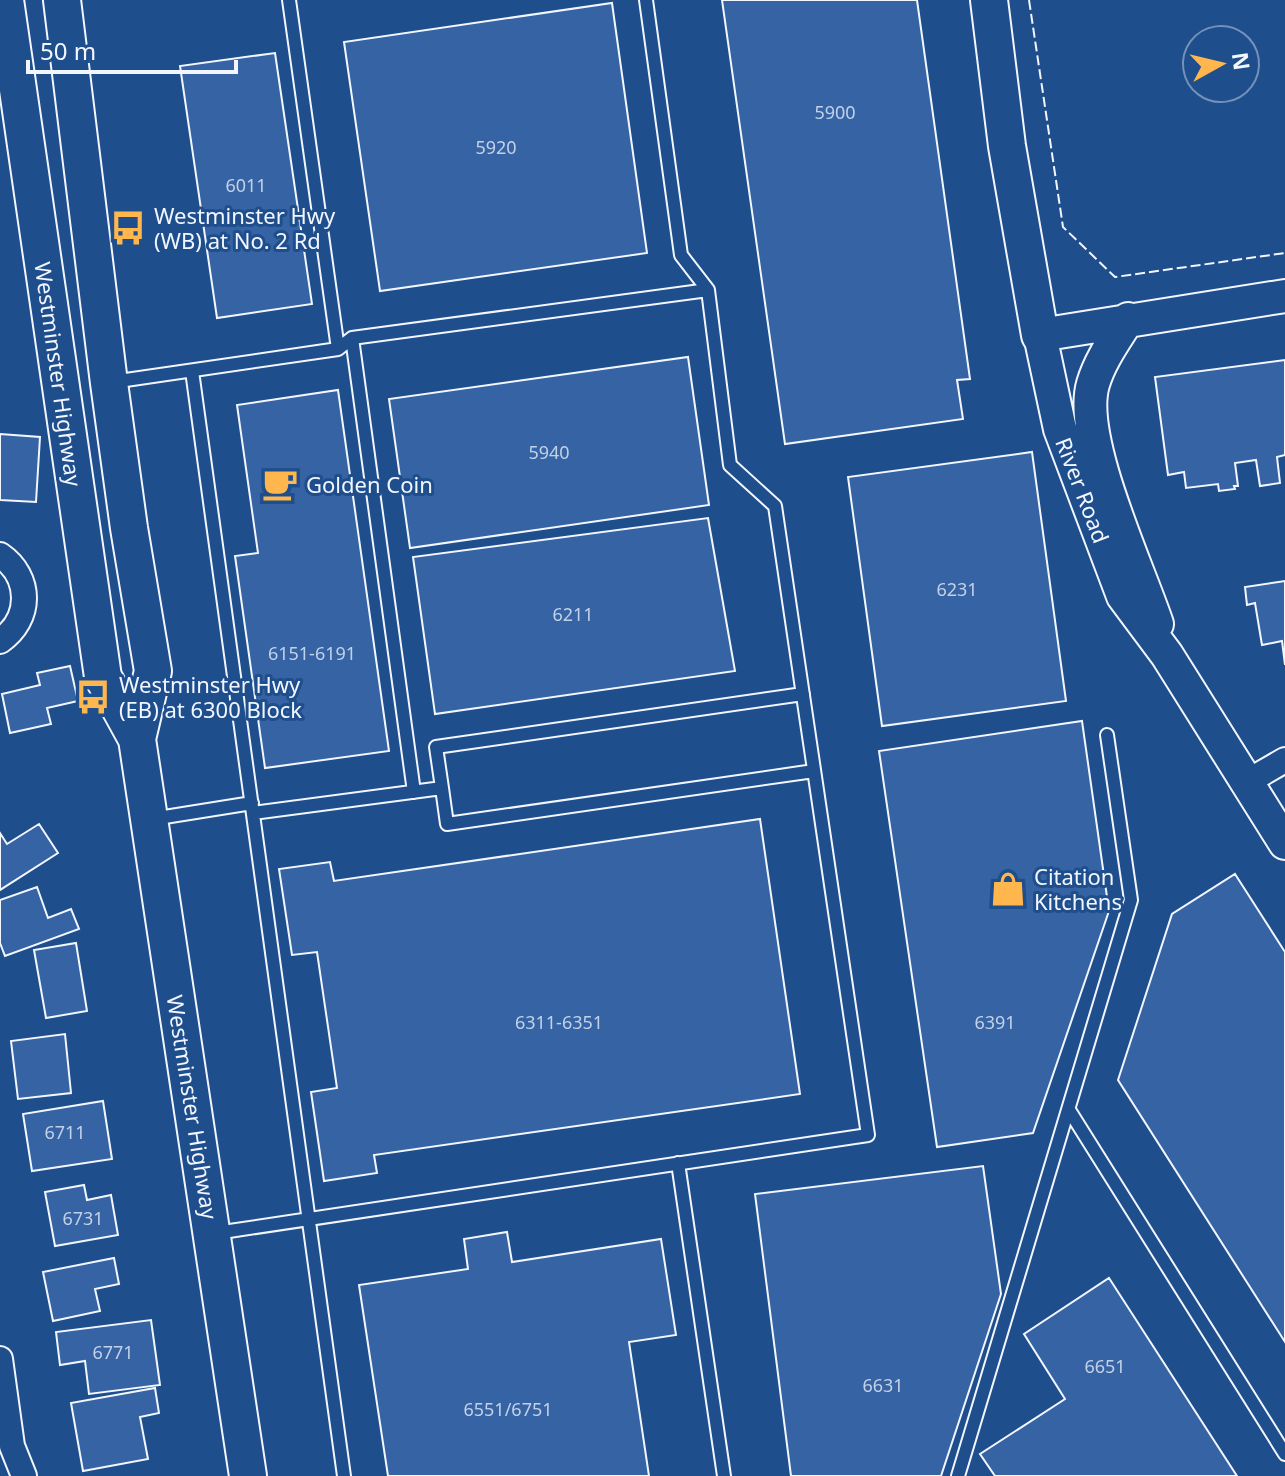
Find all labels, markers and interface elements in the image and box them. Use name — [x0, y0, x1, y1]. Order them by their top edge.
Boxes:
scale bar — [28, 24, 236, 74]
north arrow — [1181, 24, 1261, 104]
text: 50 m — [40, 34, 96, 67]
text: N — [1226, 50, 1258, 72]
house number: 5900 — [814, 100, 856, 124]
house number: 5920 — [475, 135, 517, 159]
house number: 6011 — [225, 173, 267, 197]
place label: Westminster Hwy (WB) at No. 2 Rd — [154, 200, 336, 255]
bus stop icon: Westminster Hwy (WB) at No. 2 Rd — [109, 209, 147, 247]
street label: Westminster Highway — [28, 260, 90, 489]
street label: River Road — [1049, 433, 1117, 547]
house number: 5940 — [528, 440, 570, 464]
cafe icon: Golden Coin — [261, 465, 299, 503]
place label: Golden Coin — [306, 469, 433, 499]
house number: 6231 — [936, 577, 978, 601]
house number: 6211 — [552, 602, 594, 626]
house number: 6151-6191 — [268, 641, 356, 665]
place label: Westminster Hwy (EB) at 6300 Block — [119, 669, 302, 724]
bus stop icon: Westminster Hwy (EB) at 6300 Block — [74, 678, 112, 716]
place label: Citation Kitchens — [1034, 861, 1122, 916]
shop icon: Citation Kitchens — [989, 870, 1027, 908]
street label: Westminster Highway — [160, 993, 226, 1222]
house number: 6311-6351 — [515, 1010, 603, 1034]
house number: 6391 — [974, 1010, 1016, 1034]
house number: 6711 — [44, 1120, 86, 1144]
house number: 6731 — [62, 1206, 104, 1230]
house number: 6771 — [92, 1340, 134, 1364]
house number: 6651 — [1084, 1354, 1126, 1378]
house number: 6631 — [862, 1373, 904, 1397]
house number: 6551/6751 — [463, 1397, 553, 1421]

